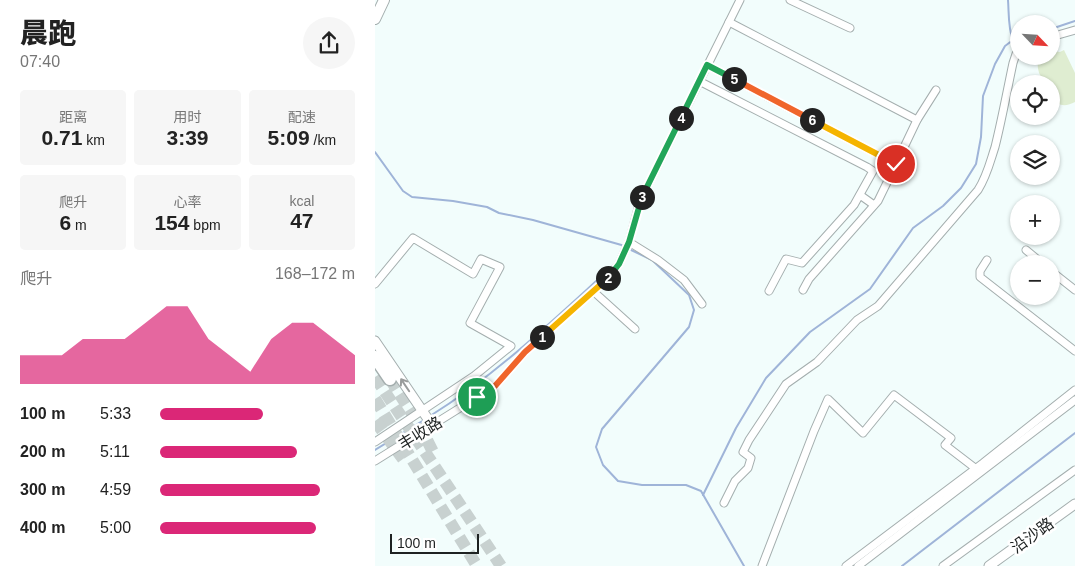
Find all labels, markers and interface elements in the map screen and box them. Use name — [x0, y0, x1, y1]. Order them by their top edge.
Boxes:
north arrow — [1010, 15, 1060, 65]
map controls — [1010, 15, 1060, 305]
button: share — [303, 17, 355, 69]
text: 晨跑 — [20, 18, 76, 49]
text: 07:40 — [20, 53, 60, 70]
pin: 5 — [721, 66, 747, 92]
text: 5 — [731, 71, 738, 87]
button: locate — [1010, 75, 1060, 125]
pin: 4 — [669, 106, 693, 130]
pin: 6 — [799, 108, 825, 132]
text: 距离 — [59, 109, 87, 125]
text: 用时 — [173, 109, 201, 125]
text: 配速 — [288, 109, 316, 125]
text: 4 — [678, 110, 685, 126]
text: 6 — [809, 112, 816, 128]
text: 0.71 — [41, 126, 82, 149]
text: 3:39 — [166, 126, 209, 149]
text: 5:09 — [268, 126, 310, 149]
text: km — [82, 132, 105, 148]
text: /km — [310, 132, 336, 148]
button: layers — [1010, 135, 1060, 185]
pin — [875, 143, 917, 185]
icon: check — [882, 150, 910, 178]
pin: 3 — [629, 184, 655, 210]
text: 3 — [639, 189, 646, 205]
text: kcal — [289, 193, 314, 209]
text: 爬升 — [59, 194, 87, 210]
text: 心率 — [173, 194, 201, 210]
button: + — [1010, 195, 1060, 245]
text: 47 — [290, 209, 314, 232]
text: 6 — [60, 211, 71, 234]
text: 154 — [154, 211, 189, 234]
text: m — [71, 217, 87, 233]
text: bpm — [189, 217, 221, 233]
button: − — [1010, 255, 1060, 305]
text: 168–172 m — [275, 265, 355, 282]
pin: 2 — [595, 266, 621, 290]
text: 爬升 — [20, 270, 52, 287]
text: 2 — [605, 270, 612, 286]
pin: 1 — [529, 324, 555, 350]
text: 1 — [539, 329, 546, 345]
pin — [456, 376, 498, 418]
one-way arrow — [400, 378, 410, 392]
icon: arrive — [463, 383, 491, 411]
text: 100 m — [20, 405, 65, 422]
text: 5:33 — [100, 405, 131, 422]
street label: 丰收路 — [395, 413, 445, 453]
text: 200 m — [20, 443, 65, 460]
text: 5:11 — [100, 443, 130, 460]
text: 300 m — [20, 481, 65, 498]
text: 4:59 — [100, 481, 131, 498]
street label: 沿沙路 — [1008, 514, 1057, 556]
text: 400 m — [20, 519, 65, 536]
text: 5:00 — [100, 519, 131, 536]
scale bar — [390, 531, 479, 554]
text: 100 m — [397, 535, 436, 551]

